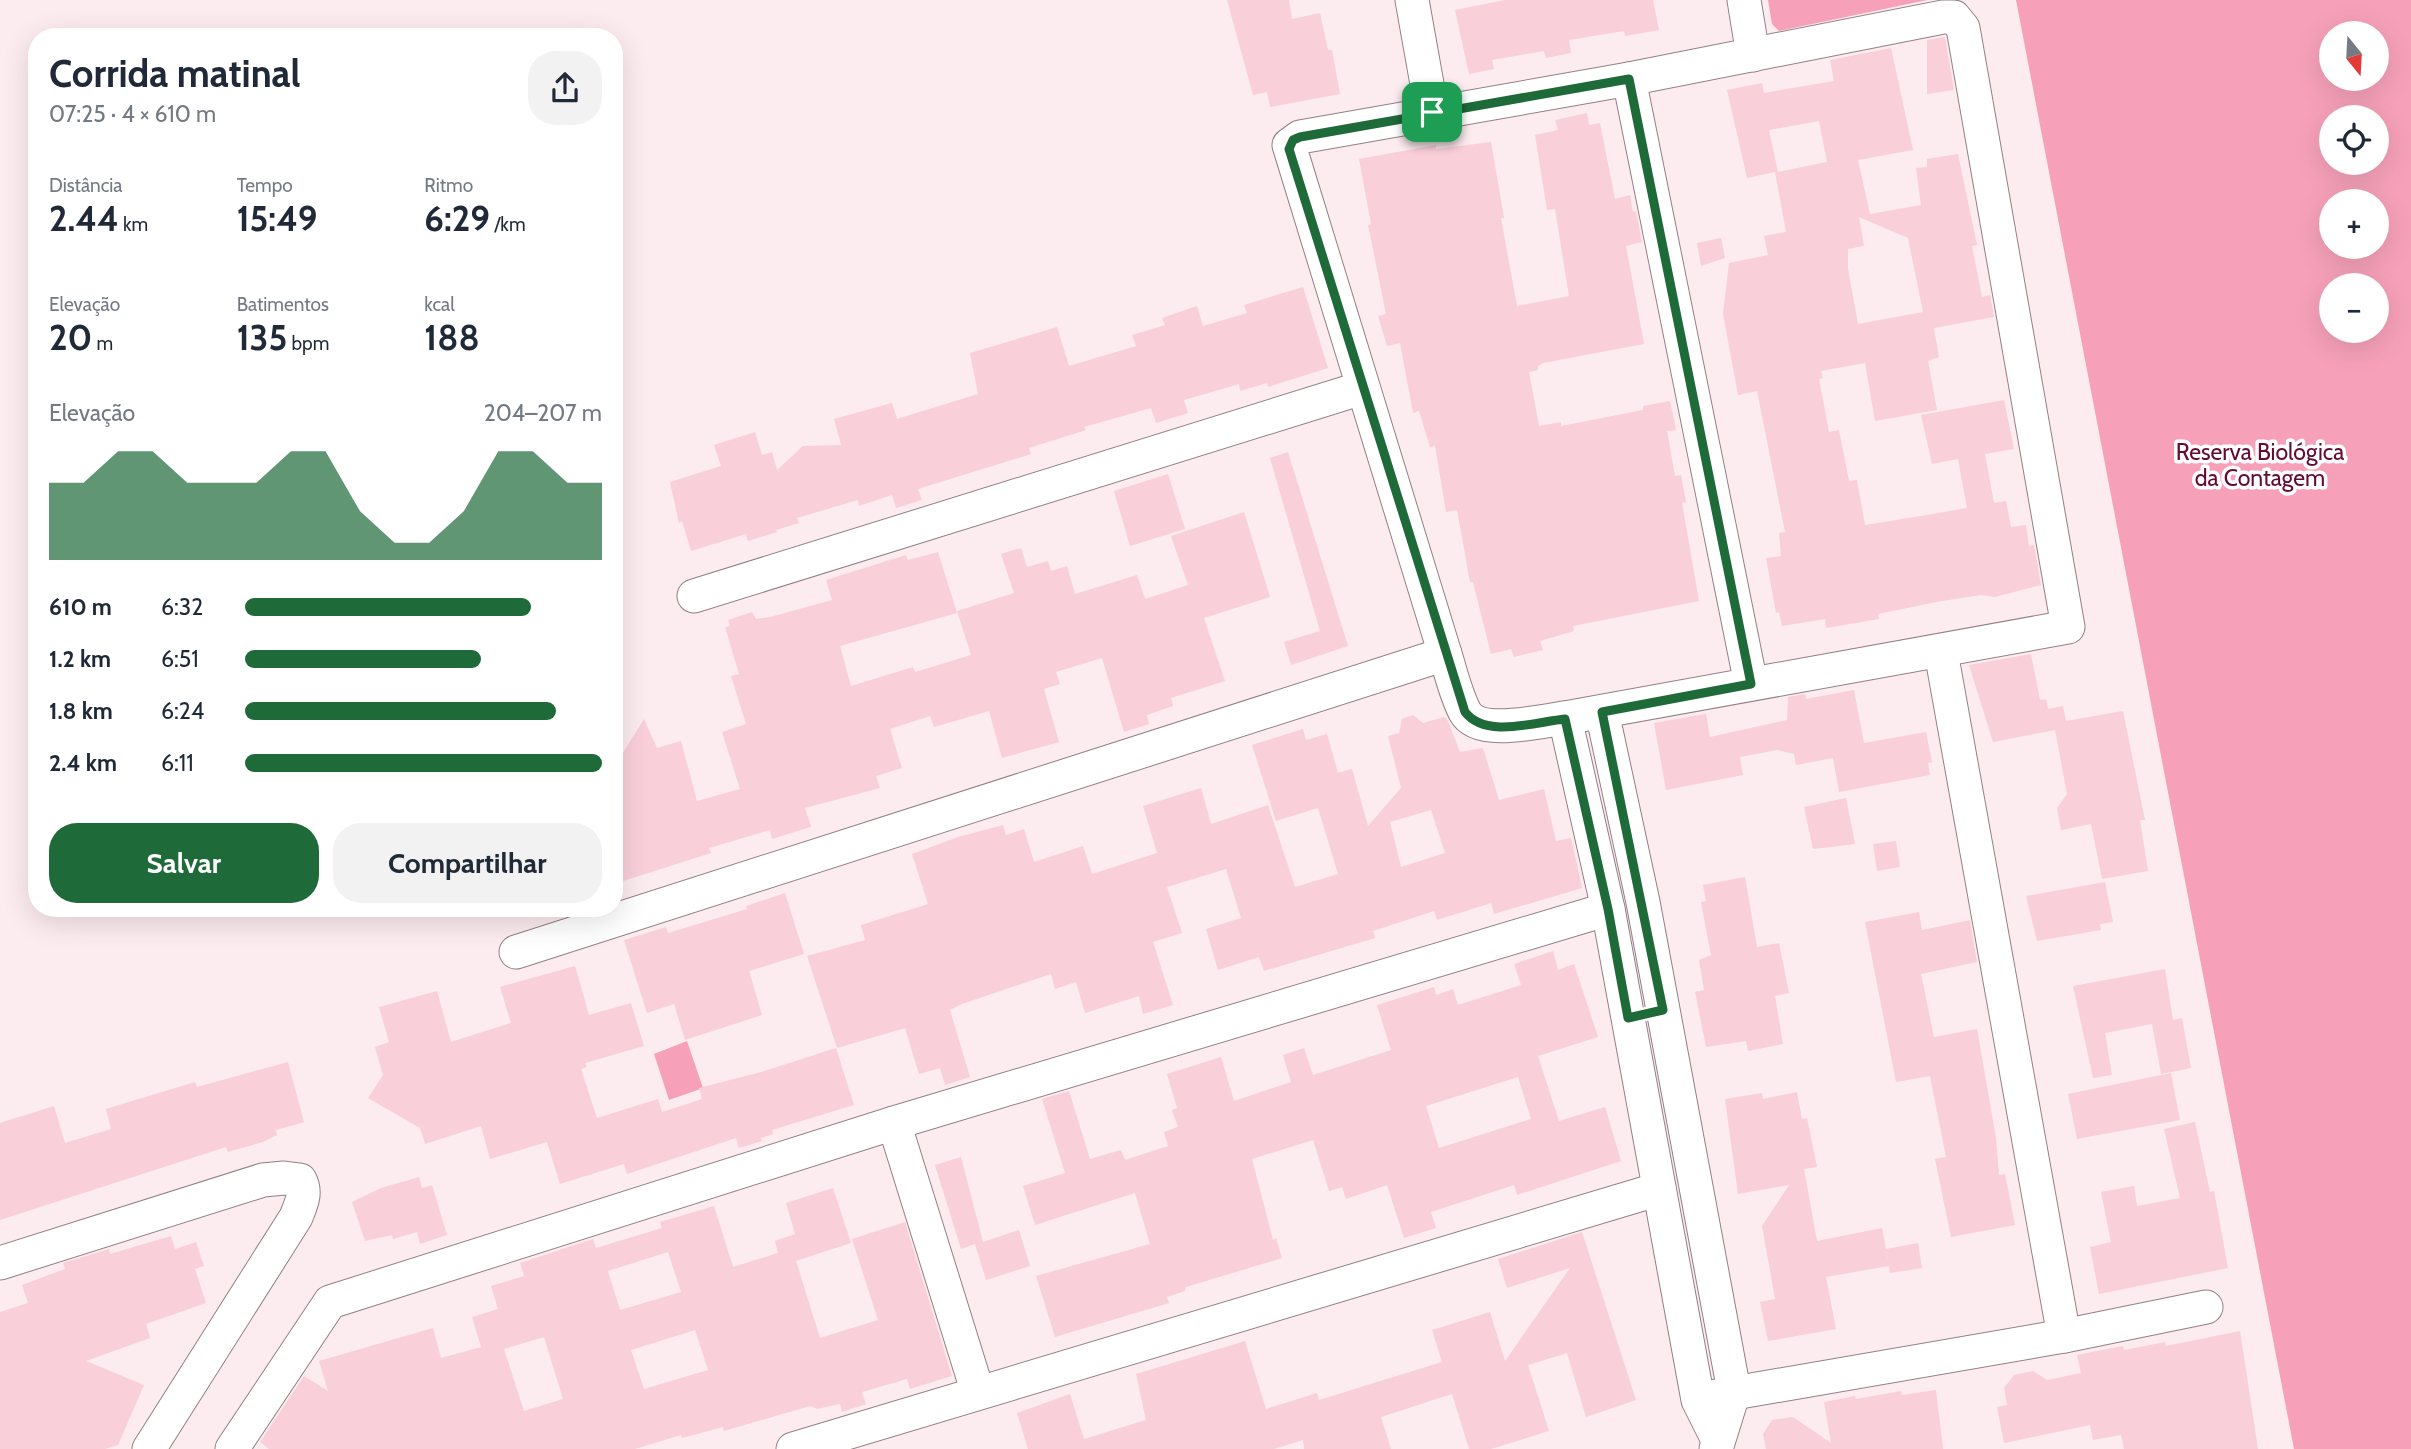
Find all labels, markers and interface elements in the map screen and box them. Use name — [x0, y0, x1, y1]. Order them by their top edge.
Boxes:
north arrow — [2319, 21, 2389, 91]
map controls — [2319, 21, 2389, 343]
text: Corrida matinal — [49, 50, 301, 97]
button: share — [528, 51, 602, 125]
pin — [1402, 82, 1462, 142]
icon: arrive — [1413, 93, 1451, 131]
text: 07:25 · 4 × 610 m — [49, 100, 216, 128]
button: locate — [2319, 105, 2389, 175]
text: Distância — [49, 174, 123, 197]
text: Tempo — [237, 174, 293, 197]
text: Ritmo — [424, 174, 473, 197]
button: + — [2319, 189, 2389, 259]
text: 2.44 — [49, 197, 119, 240]
text: 15:49 — [237, 197, 318, 240]
text: 6:29 — [424, 197, 490, 240]
text: km — [119, 213, 148, 236]
text: /km — [490, 213, 526, 236]
button: − — [2319, 273, 2389, 343]
text: Elevação — [49, 293, 120, 316]
text: Batimentos — [237, 293, 329, 316]
text: kcal — [424, 293, 455, 316]
text: 20 — [49, 316, 92, 359]
text: 135 — [237, 316, 287, 359]
text: 188 — [424, 316, 480, 359]
text: m — [92, 332, 113, 355]
text: bpm — [287, 332, 329, 355]
text: Elevação — [49, 399, 135, 427]
text: 204–207 m — [484, 399, 602, 427]
park label: Reserva Biológica da Contagem — [2176, 438, 2344, 492]
text: 610 m — [49, 593, 112, 621]
text: 6:32 — [161, 593, 203, 621]
text: 1.2 km — [49, 645, 111, 673]
text: 6:51 — [161, 645, 199, 673]
text: 1.8 km — [49, 697, 113, 725]
text: 6:24 — [161, 697, 204, 725]
text: 2.4 km — [49, 749, 117, 777]
text: 6:11 — [161, 749, 194, 777]
button: Salvar — [49, 823, 319, 903]
button: Compartilhar — [333, 823, 602, 903]

